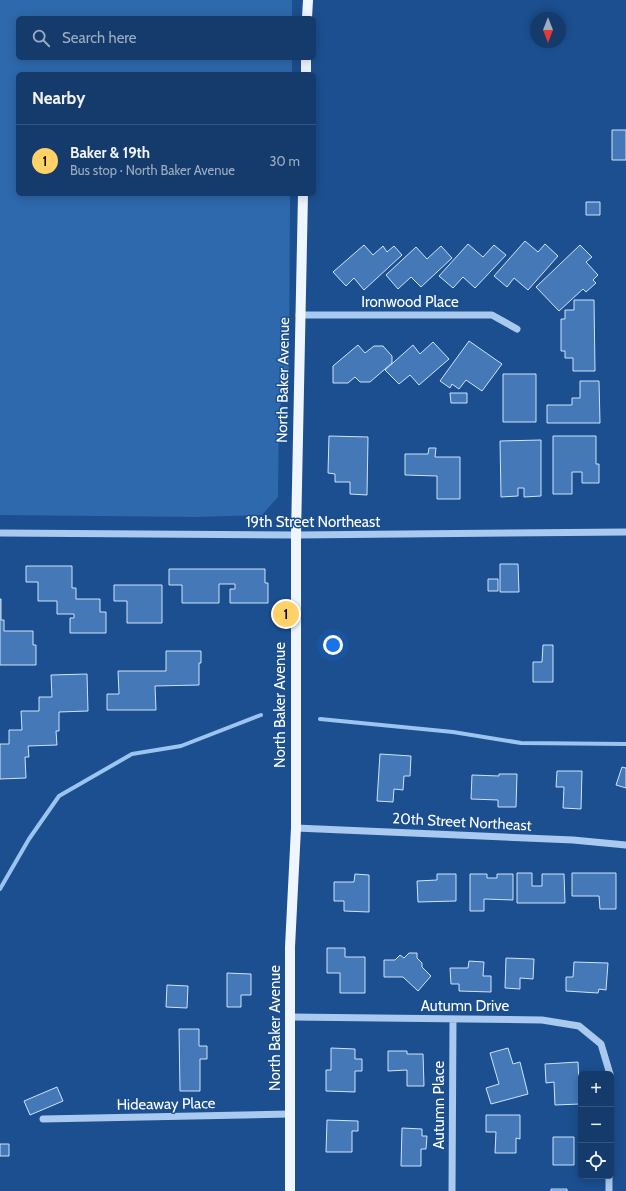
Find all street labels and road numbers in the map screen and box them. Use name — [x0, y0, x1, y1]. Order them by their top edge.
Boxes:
street label: Ironwood Place — [361, 293, 459, 311]
street label: North Baker Avenue — [273, 317, 293, 443]
street label: 19th Street Northeast — [246, 513, 380, 531]
street label: North Baker Avenue — [271, 642, 289, 768]
street label: 20th Street Northeast — [392, 809, 532, 835]
street label: North Baker Avenue — [266, 965, 284, 1091]
street label: Autumn Drive — [421, 997, 510, 1015]
street label: Autumn Place — [430, 1060, 448, 1149]
street label: Hideaway Place — [116, 1094, 216, 1114]

